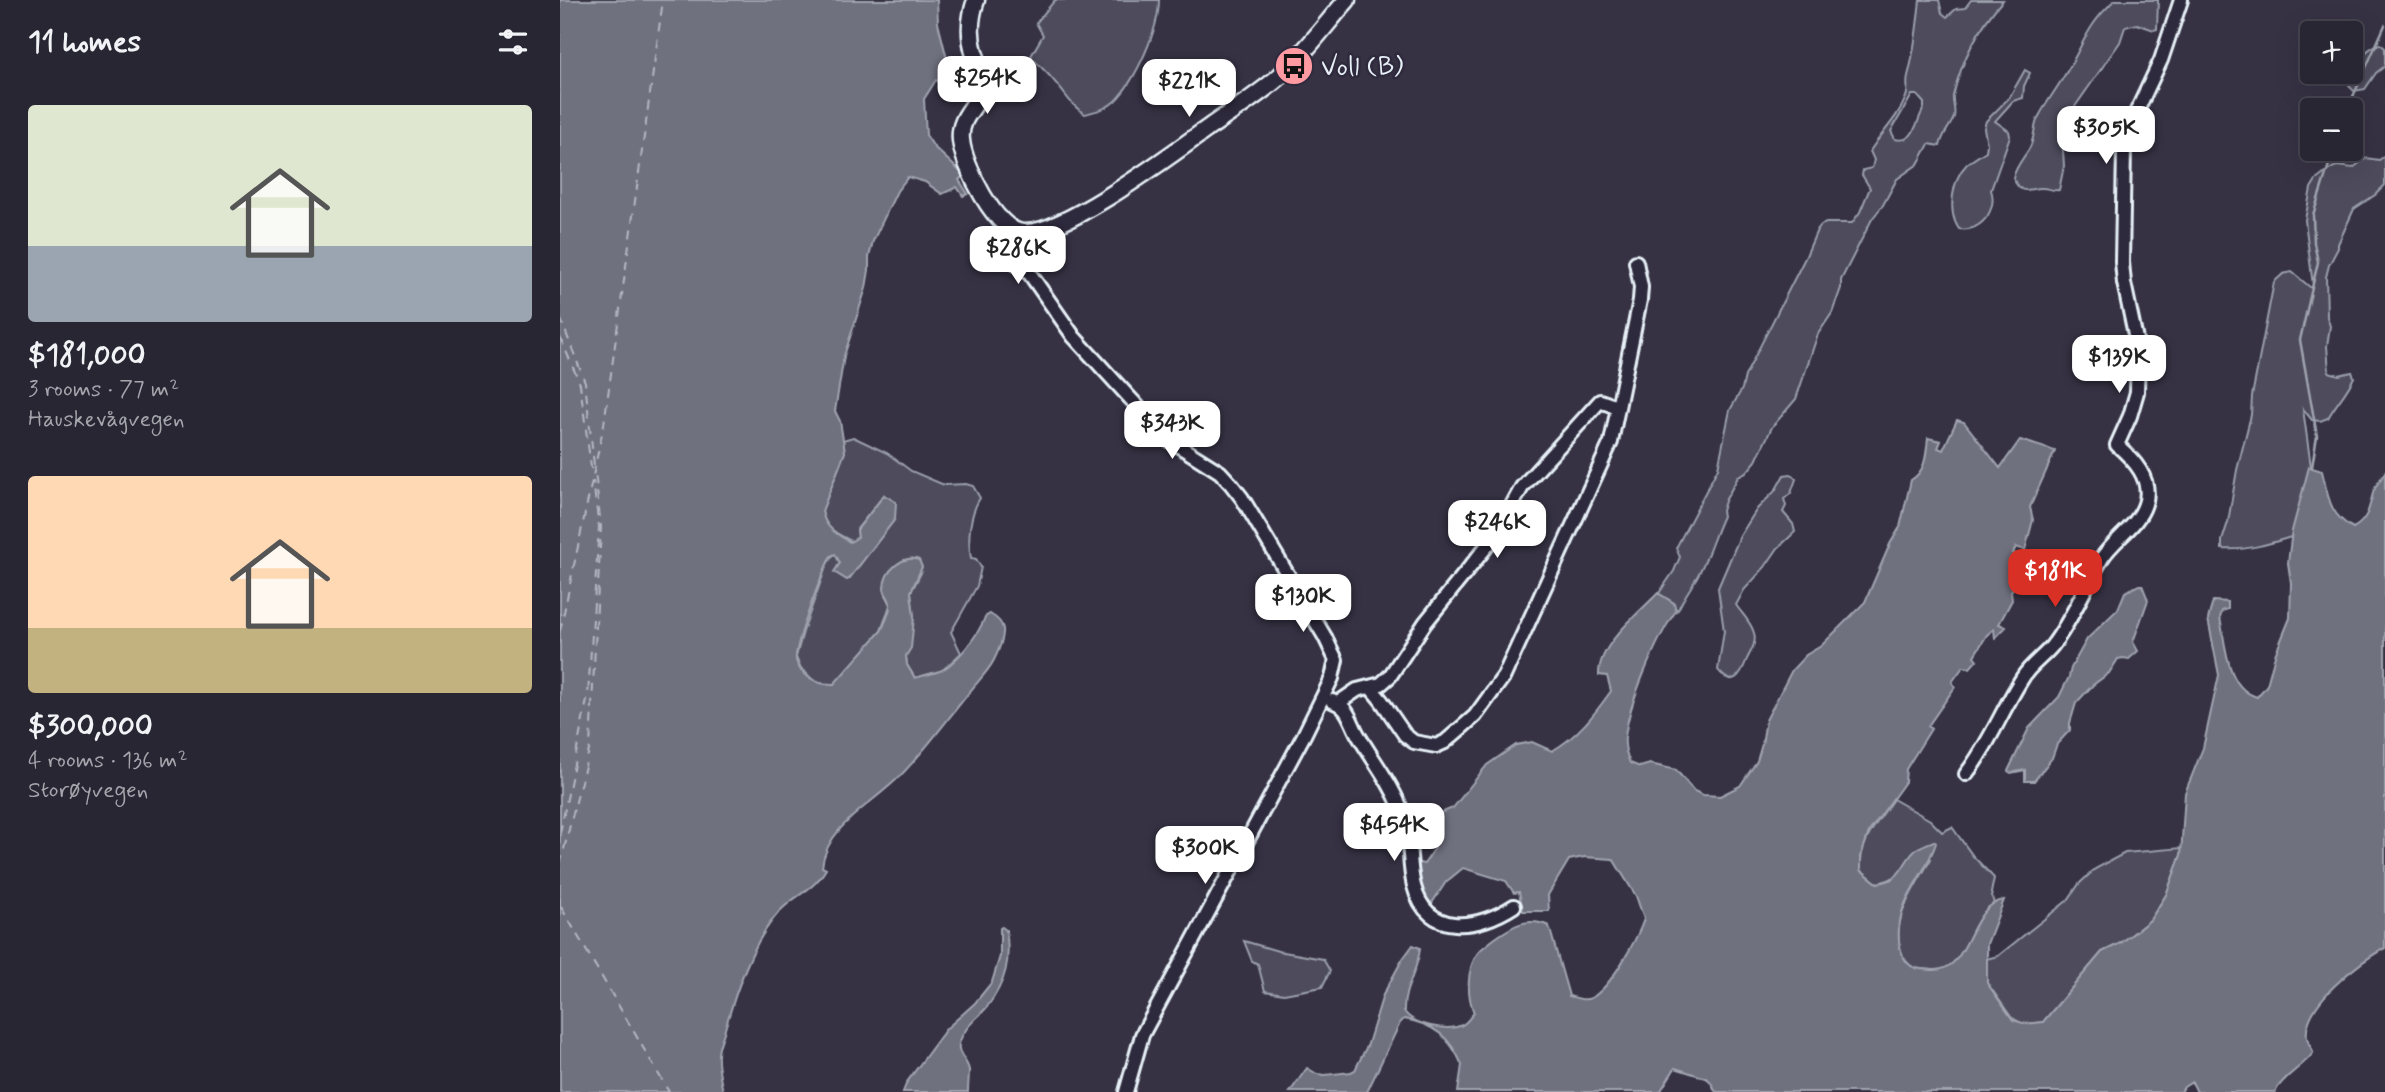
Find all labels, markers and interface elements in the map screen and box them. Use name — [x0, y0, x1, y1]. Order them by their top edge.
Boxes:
map controls — [2300, 21, 2363, 161]
button: + — [2300, 21, 2363, 84]
text: 11 homes — [28, 23, 141, 62]
icon: filters — [494, 23, 532, 61]
bus stop icon: Voll (B) — [1273, 45, 1315, 87]
place label: Voll (B) — [1321, 51, 1403, 85]
pin: $254K — [938, 57, 1036, 116]
pin: $221K — [1140, 60, 1238, 119]
text: $254K — [954, 64, 1020, 94]
text: $221K — [1158, 67, 1220, 97]
button: − — [2300, 98, 2363, 161]
pin: $305K — [2057, 106, 2155, 166]
text: $305K — [2073, 114, 2139, 144]
icon: home — [217, 150, 343, 276]
pin: $286K — [969, 226, 1067, 286]
text: $286K — [986, 234, 1050, 264]
text: $181,000 — [28, 336, 146, 375]
pin: $139K — [2070, 336, 2168, 395]
text: $139K — [2088, 343, 2150, 373]
text: 3 rooms · 77 m² — [28, 375, 179, 405]
pin: $343K — [1123, 402, 1221, 461]
text: Hauskevågvegen — [28, 405, 185, 435]
text: $343K — [1140, 409, 1204, 439]
pin: $246K — [1448, 500, 1546, 560]
text: $246K — [1464, 508, 1530, 538]
icon: home — [217, 521, 343, 647]
pin: $181K — [2006, 550, 2104, 609]
text: $181K — [2024, 557, 2086, 587]
pin: $130K — [1254, 574, 1352, 634]
text: $130K — [1271, 582, 1335, 612]
text: $300,000 — [28, 707, 153, 746]
text: 4 rooms · 136 m² — [28, 746, 188, 776]
text: Storøyvegen — [28, 776, 148, 806]
pin: $454K — [1345, 804, 1443, 863]
text: $454K — [1360, 811, 1428, 841]
pin: $300K — [1156, 826, 1254, 886]
text: $300K — [1171, 834, 1239, 864]

